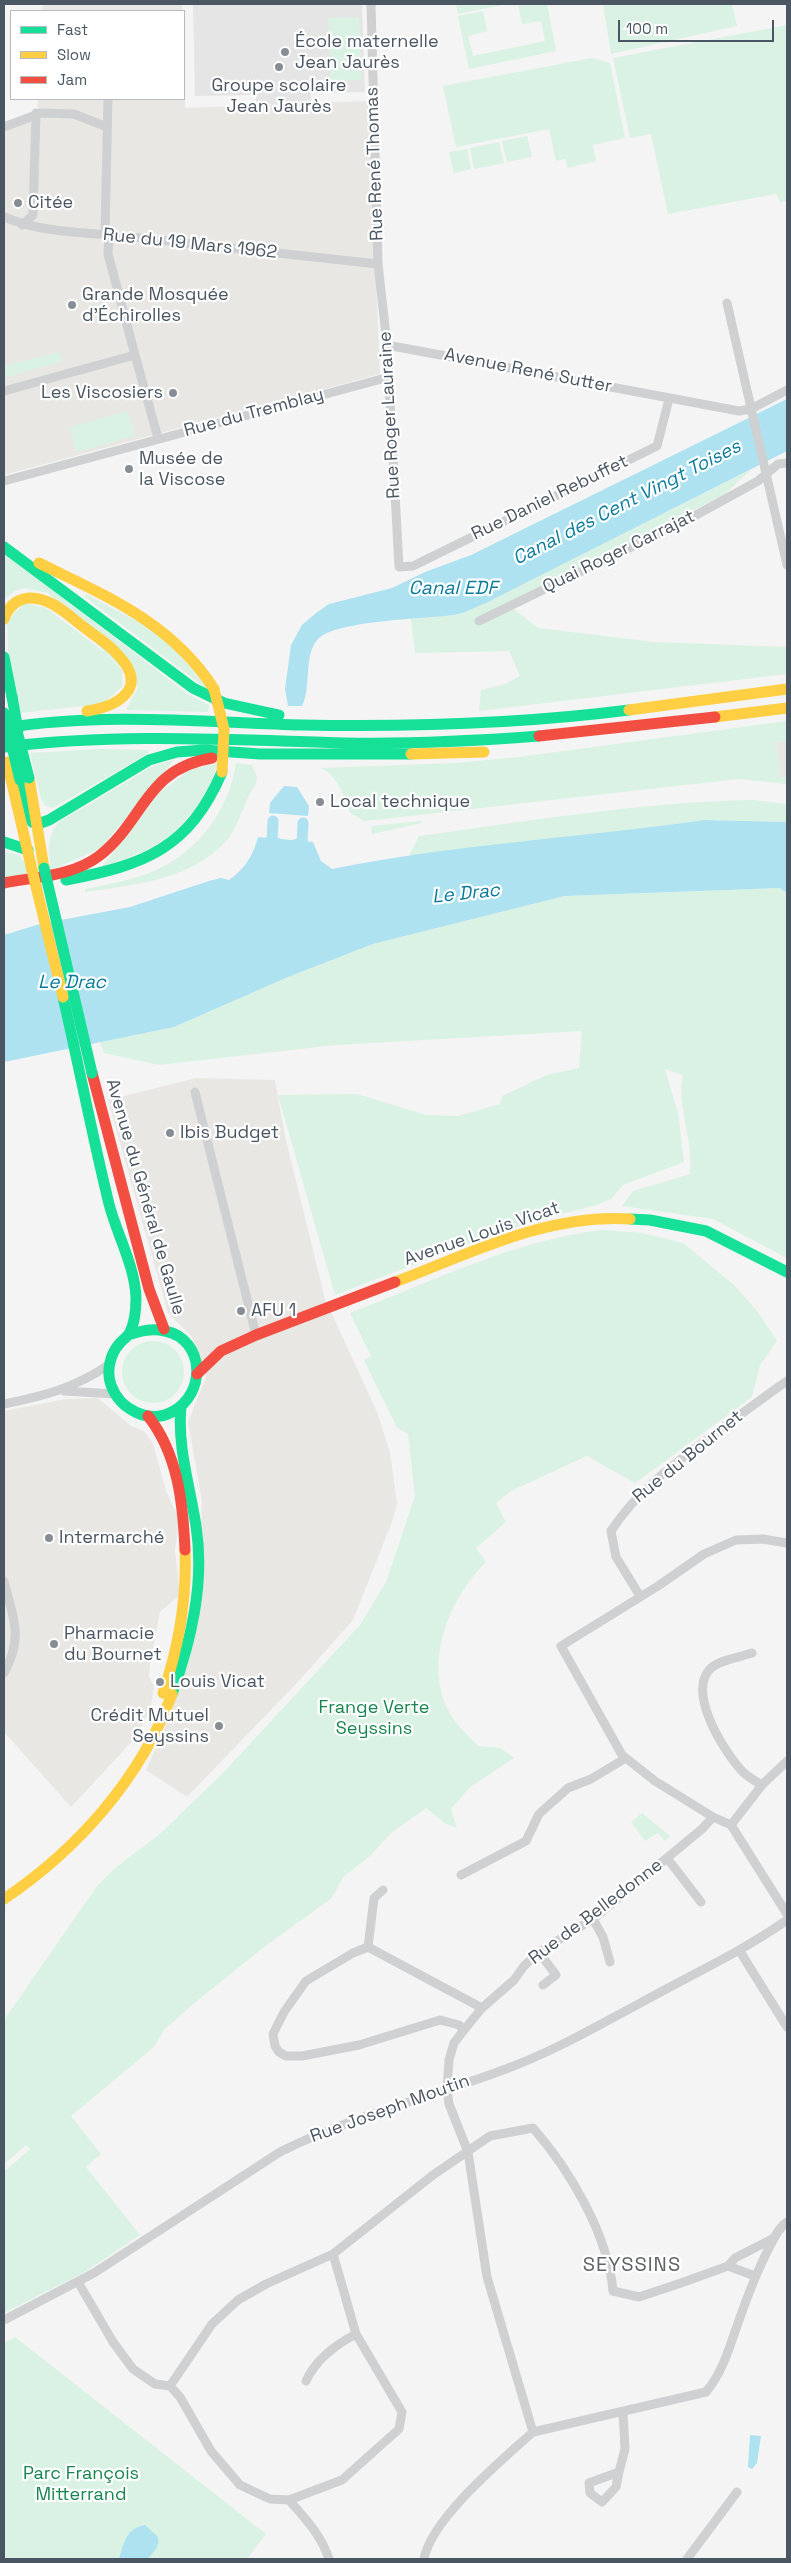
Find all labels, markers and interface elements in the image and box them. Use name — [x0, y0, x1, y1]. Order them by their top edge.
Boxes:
legend — [10, 10, 185, 100]
scale bar — [621, 10, 777, 42]
text: 100 m — [626, 19, 668, 38]
text: Fast — [57, 20, 88, 39]
place label: École maternelle Jean Jaurès — [295, 31, 439, 74]
text: Slow — [57, 45, 91, 64]
marker: École maternelle Jean Jaurès — [279, 46, 291, 58]
marker: Groupe scolaire Jean Jaurès — [273, 61, 285, 73]
text: Jam — [57, 70, 87, 89]
place label: Groupe scolaire Jean Jaurès — [211, 75, 347, 118]
street label: Rue René Thomas — [362, 87, 388, 241]
place label: Citée — [28, 192, 73, 214]
marker: Citée — [12, 197, 24, 209]
street label: Rue du 19 Mars 1962 — [102, 224, 278, 264]
place label: Grande Mosquée d'Échirolles — [82, 284, 229, 326]
marker: Grande Mosquée d'Échirolles — [66, 299, 78, 311]
street label: Rue Roger Lauraine — [375, 331, 405, 499]
street label: Avenue René Sutter — [442, 344, 614, 398]
place label: Les Viscosiers — [41, 382, 163, 404]
street label: Rue du Tremblay — [182, 384, 326, 442]
marker: Les Viscosiers — [167, 387, 179, 399]
water label: Canal des Cent Vingt Toises — [509, 435, 745, 571]
place label: Musée de la Viscose — [139, 448, 225, 490]
street label: Rue Daniel Rebuffet — [468, 451, 632, 545]
marker: Musée de la Viscose — [123, 463, 135, 475]
street label: Quai Roger Carrajat — [539, 506, 699, 598]
water label: Canal EDF — [409, 578, 497, 600]
place label: Local technique — [330, 791, 470, 813]
marker: Local technique — [314, 796, 326, 808]
water label: Le Drac — [431, 879, 501, 909]
water label: Le Drac — [38, 972, 106, 994]
street label: Avenue du Général de Gaulle — [101, 1076, 189, 1318]
place label: Ibis Budget — [180, 1122, 279, 1144]
marker: Ibis Budget — [164, 1127, 176, 1139]
street label: Avenue Louis Vicat — [401, 1197, 563, 1271]
place label: AFU 1 — [251, 1300, 296, 1322]
marker: AFU 1 — [235, 1305, 247, 1317]
street label: Rue du Bournet — [629, 1406, 747, 1508]
place label: Intermarché — [59, 1527, 164, 1549]
marker: Intermarché — [43, 1532, 55, 1544]
place label: Pharmacie du Bournet — [64, 1623, 162, 1666]
marker: Pharmacie du Bournet — [48, 1638, 60, 1650]
place label: Louis Vicat — [170, 1671, 265, 1693]
marker: Louis Vicat — [154, 1676, 166, 1688]
park label: Frange Verte Seyssins — [319, 1697, 429, 1740]
place label: Crédit Mutuel Seyssins — [90, 1705, 209, 1748]
marker: Crédit Mutuel Seyssins — [213, 1720, 225, 1732]
street label: Rue de Belledonne — [525, 1855, 667, 1969]
street label: Rue Joseph Moutin — [307, 2070, 473, 2148]
district label: SEYSSINS — [582, 2254, 682, 2278]
park label: Parc François Mitterrand — [23, 2463, 139, 2506]

